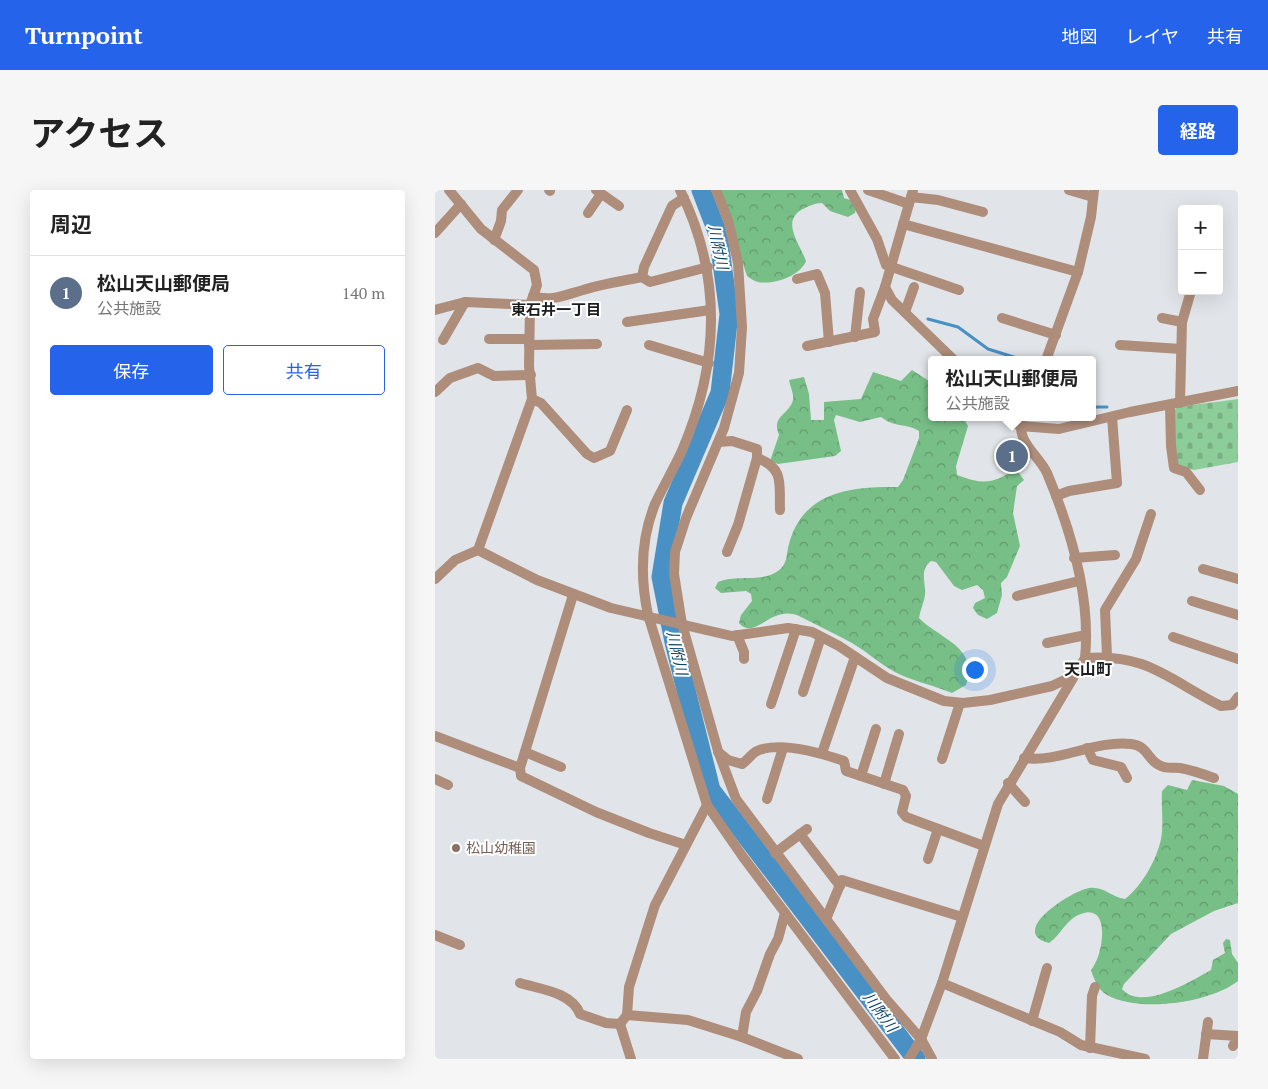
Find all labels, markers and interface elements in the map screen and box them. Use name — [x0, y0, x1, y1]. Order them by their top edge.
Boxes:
text: Turnpoint — [25, 19, 143, 51]
text: 地図 — [1062, 24, 1098, 48]
text: レイヤ — [1126, 24, 1179, 48]
text: 共有 — [1207, 24, 1243, 48]
button: 経路 — [1158, 105, 1238, 155]
text: アクセス — [30, 110, 168, 156]
map controls — [1178, 205, 1223, 295]
button: + — [1178, 205, 1223, 250]
text: 周辺 — [50, 210, 92, 238]
water label: 川附川 — [705, 223, 734, 273]
button: − — [1178, 250, 1223, 295]
text: 松山天山郵便局 — [97, 270, 230, 295]
text: 1 — [61, 282, 71, 304]
text: 140 m — [342, 282, 385, 304]
text: 公共施設 — [97, 297, 161, 319]
district label: 東石井一丁目 — [511, 299, 601, 319]
button: 保存 — [50, 345, 213, 395]
button: 共有 — [223, 345, 385, 395]
popup — [928, 356, 1096, 421]
text: 松山天山郵便局 — [945, 365, 1079, 390]
text: 公共施設 — [945, 392, 1010, 414]
pin: 1 — [996, 437, 1028, 475]
water label: 川附川 — [663, 629, 693, 679]
your location — [962, 657, 988, 683]
district label: 天山町 — [1064, 658, 1112, 680]
place label: 松山幼稚園 — [466, 838, 536, 857]
marker: 松山幼稚園 — [450, 842, 462, 854]
water label: 川附川 — [859, 987, 904, 1037]

